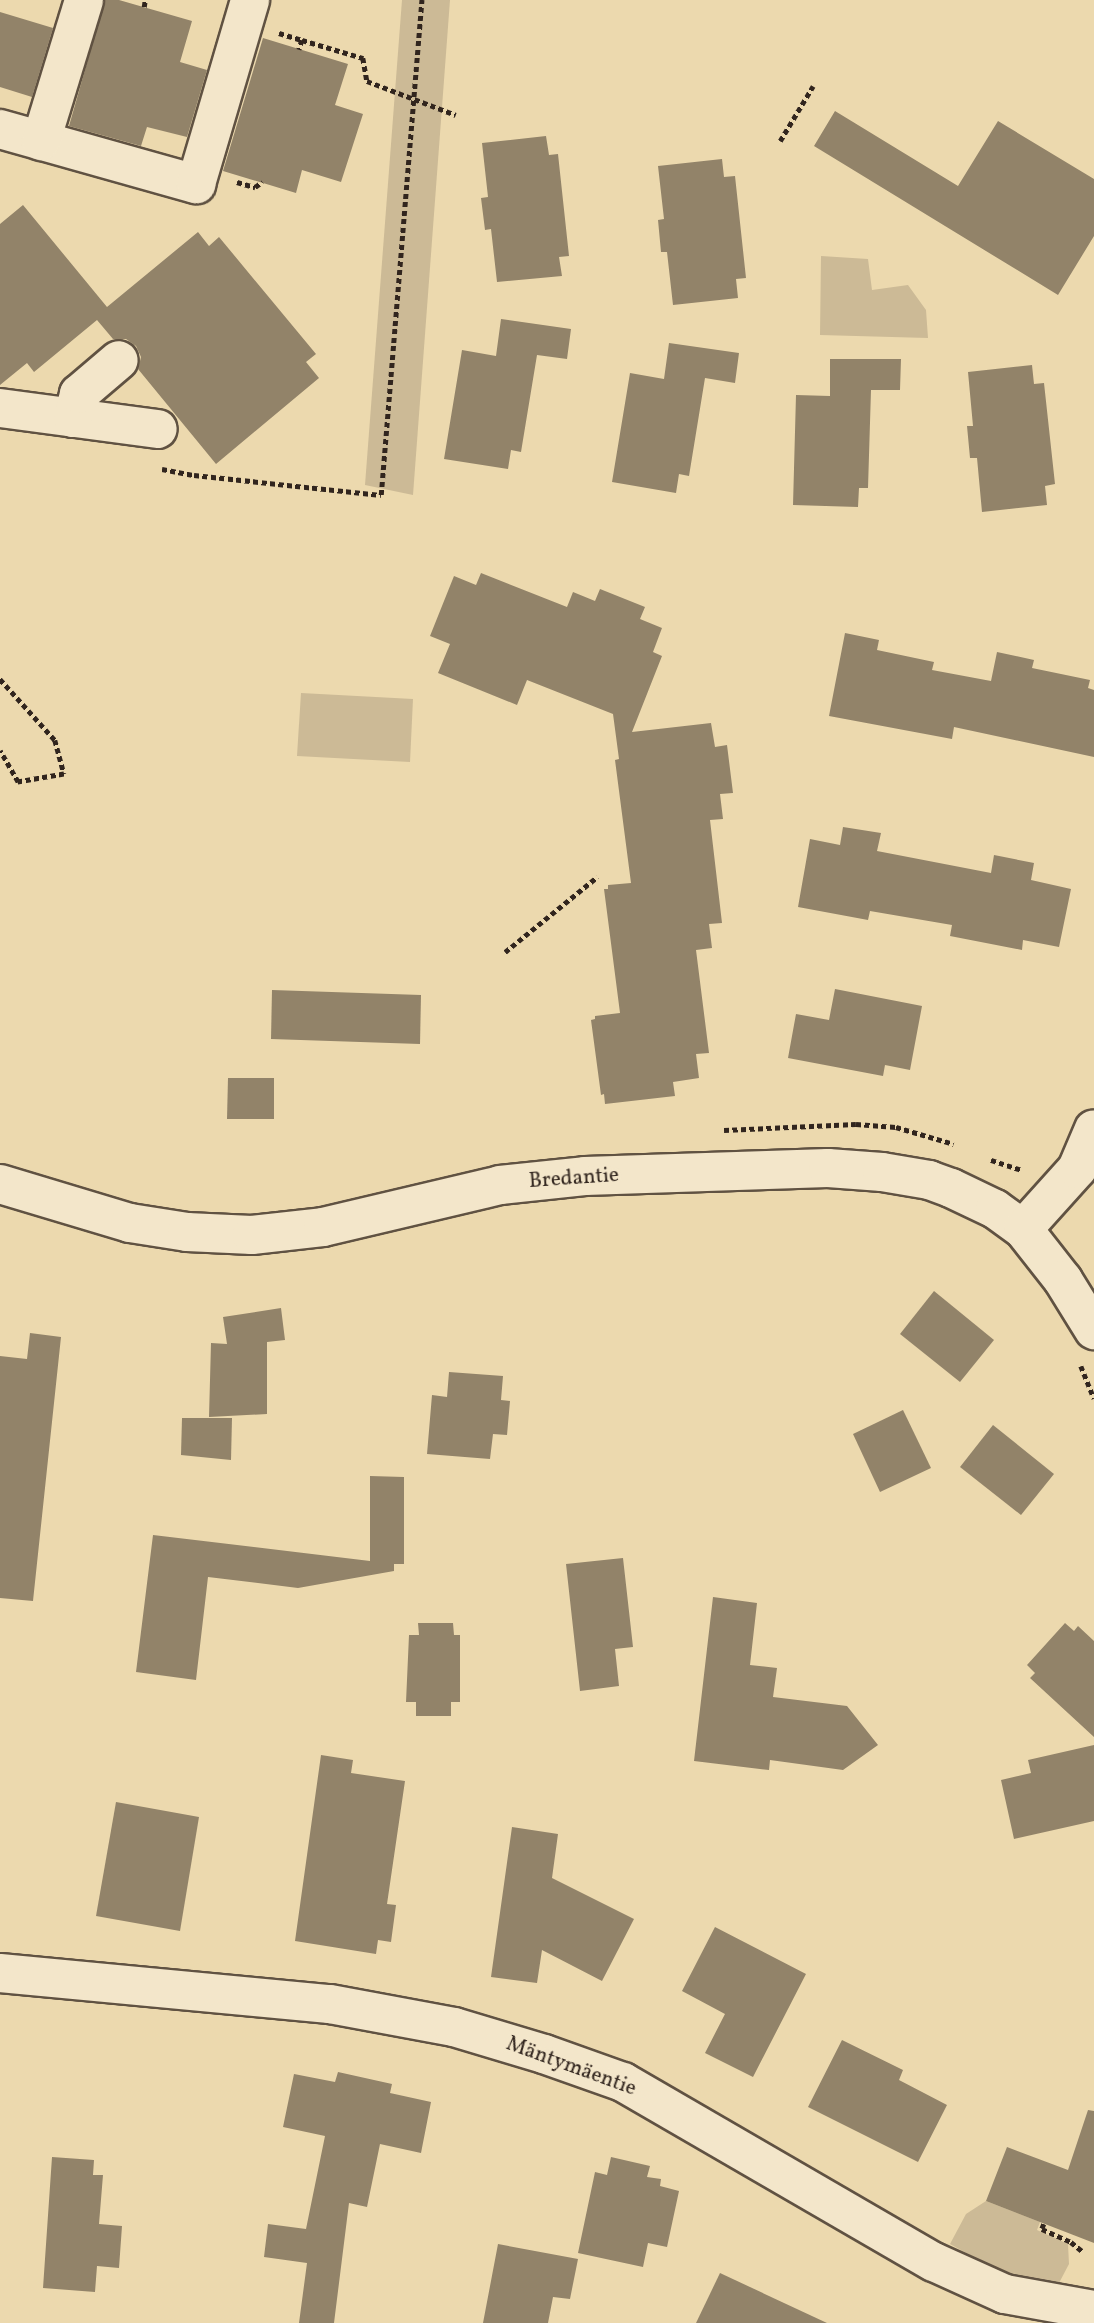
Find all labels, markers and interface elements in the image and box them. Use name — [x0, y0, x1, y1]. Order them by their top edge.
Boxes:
street label: Bredantie — [528, 1163, 620, 1195]
street label: Mäntymäentie — [503, 2032, 639, 2102]

